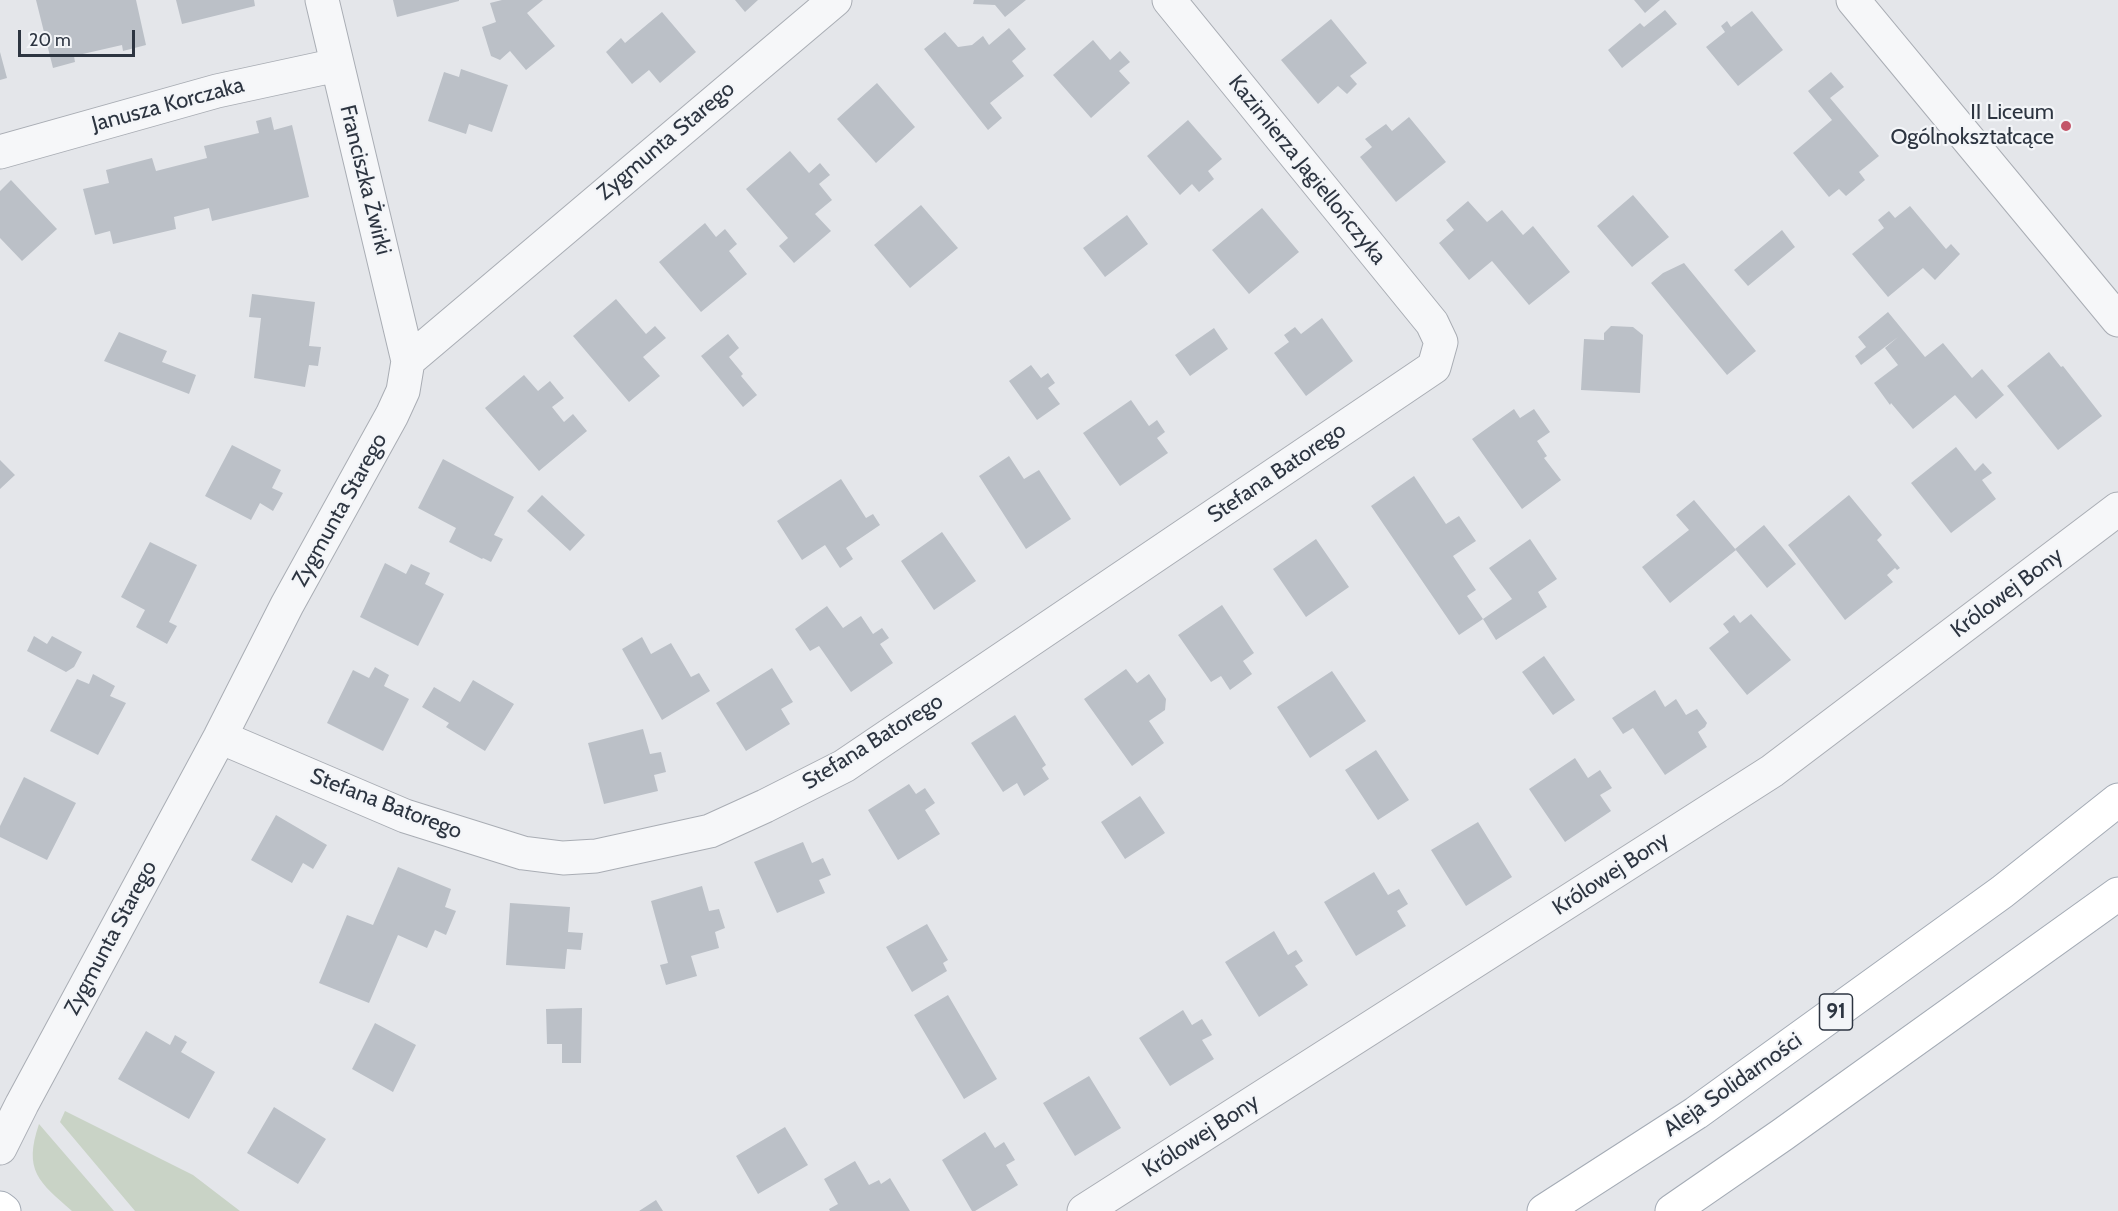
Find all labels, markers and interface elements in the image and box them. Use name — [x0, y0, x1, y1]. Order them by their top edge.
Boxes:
scale bar — [21, 18, 138, 56]
text: 20 m — [29, 29, 71, 51]
street label: Kazimierza Jagiellończyka — [1223, 70, 1391, 270]
street label: Janusza Korczaka — [89, 72, 247, 138]
street label: Zygmunta Starego — [592, 76, 740, 206]
place label: II Liceum Ogólnokształcące — [1890, 100, 2054, 152]
street label: Franciszka Żwirki — [334, 102, 396, 258]
marker: II Liceum Ogólnokształcące — [2059, 119, 2073, 133]
street label: Stefana Batorego — [1203, 417, 1351, 529]
street label: Zygmunta Starego — [287, 429, 393, 591]
street label: Królowej Bony — [1946, 542, 2068, 644]
street label: Stefana Batorego — [798, 688, 948, 796]
street label: Stefana Batorego — [306, 763, 466, 845]
street label: Królowej Bony — [1548, 827, 1674, 921]
street label: Zygmunta Starego — [59, 856, 163, 1020]
road number: 91 — [1820, 994, 1852, 1030]
street label: Aleja Solidarności — [1659, 1028, 1807, 1142]
street label: Królowej Bony — [1138, 1089, 1264, 1183]

